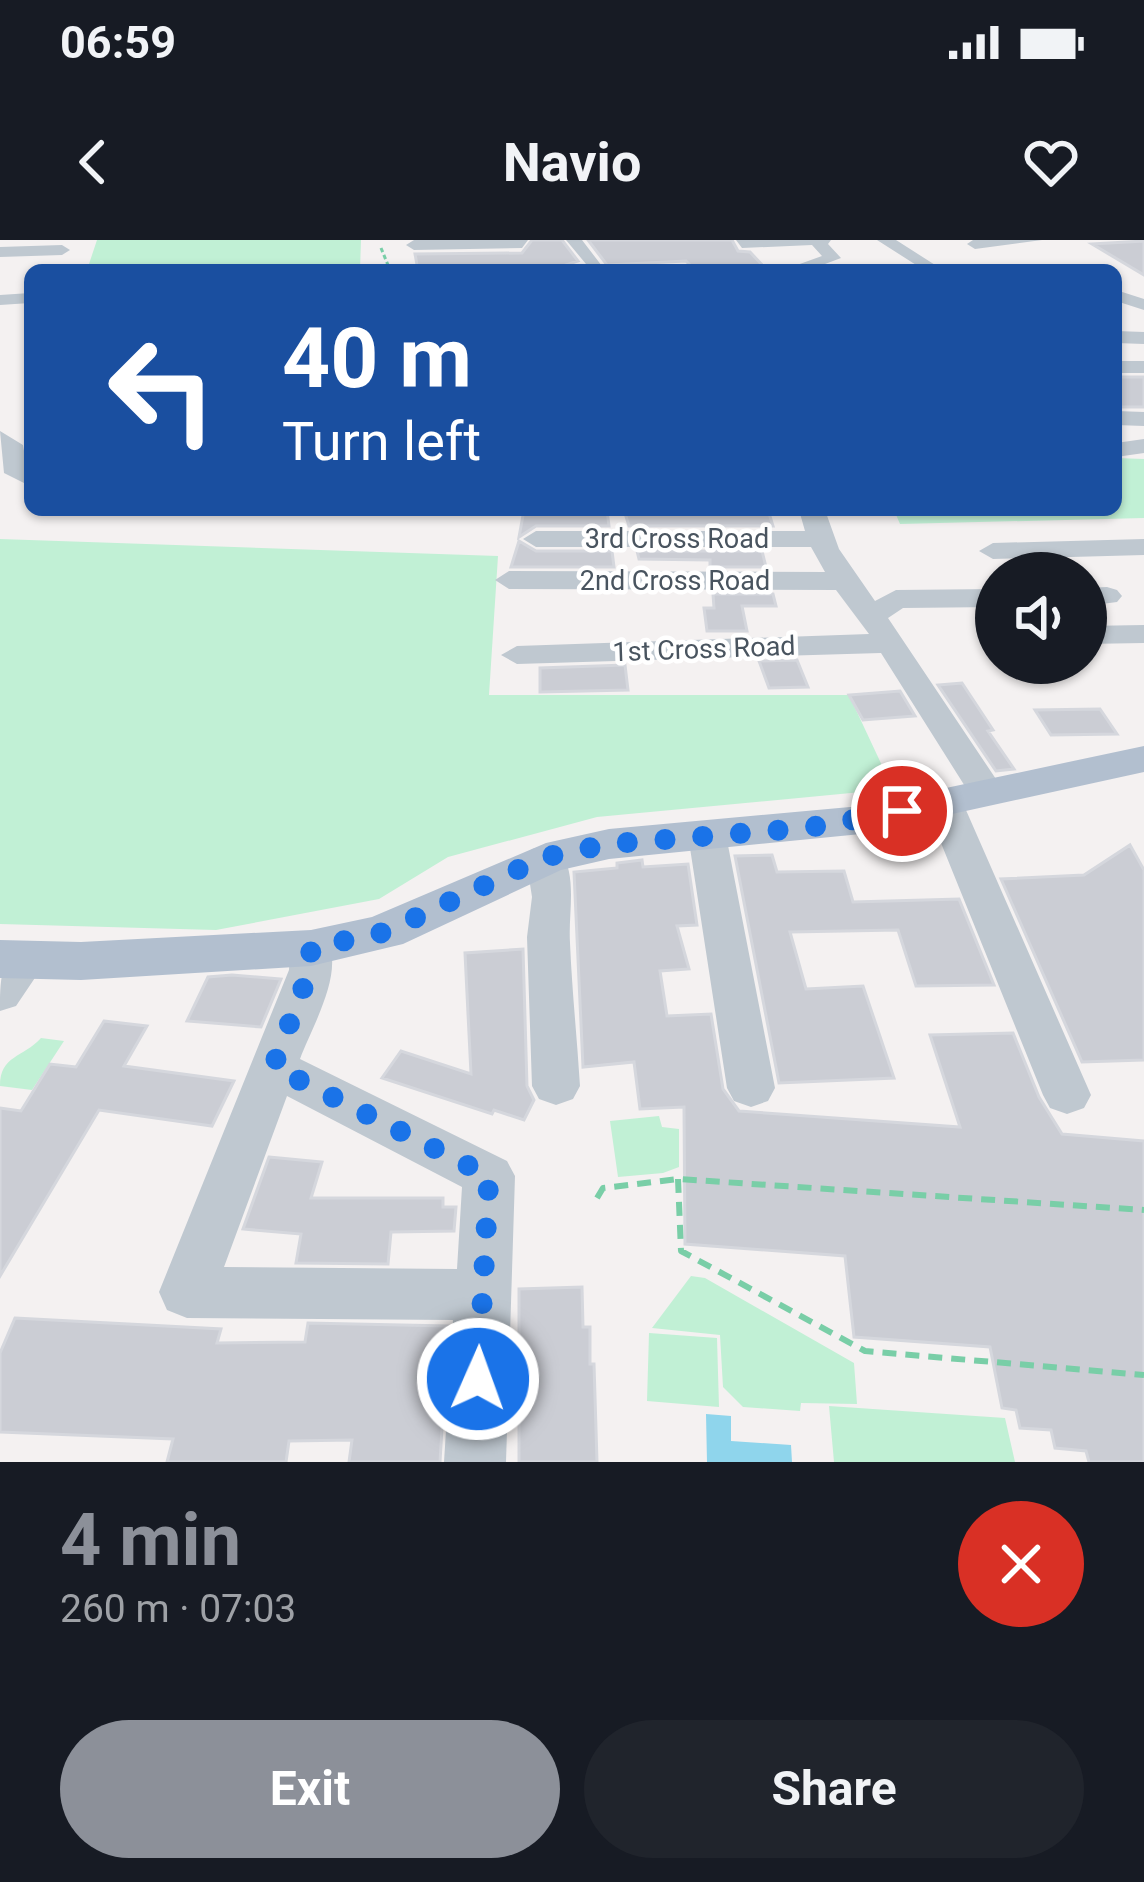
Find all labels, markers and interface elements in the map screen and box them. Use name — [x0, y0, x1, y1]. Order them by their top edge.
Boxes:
text: 06:59 — [60, 16, 176, 69]
icon: back — [60, 129, 126, 195]
icon: heart — [1018, 129, 1084, 195]
text: Navio — [503, 131, 641, 194]
text: 40 m — [282, 309, 472, 408]
icon: left — [84, 312, 240, 468]
text: Turn left — [282, 410, 481, 473]
street label: 3rd Cross Road — [585, 523, 769, 555]
map controls — [975, 552, 1107, 684]
button: sound — [975, 552, 1107, 684]
street label: 2nd Cross Road — [580, 565, 770, 597]
street label: 1st Cross Road — [612, 630, 796, 668]
pin — [851, 760, 953, 862]
icon: arrive — [869, 778, 935, 844]
position arrow — [415, 1316, 541, 1442]
text: 4 min — [60, 1498, 241, 1583]
button: close — [958, 1501, 1084, 1627]
text: 260 m · 07:03 — [60, 1586, 296, 1632]
button: Exit — [60, 1720, 560, 1858]
button: Share — [584, 1720, 1084, 1858]

